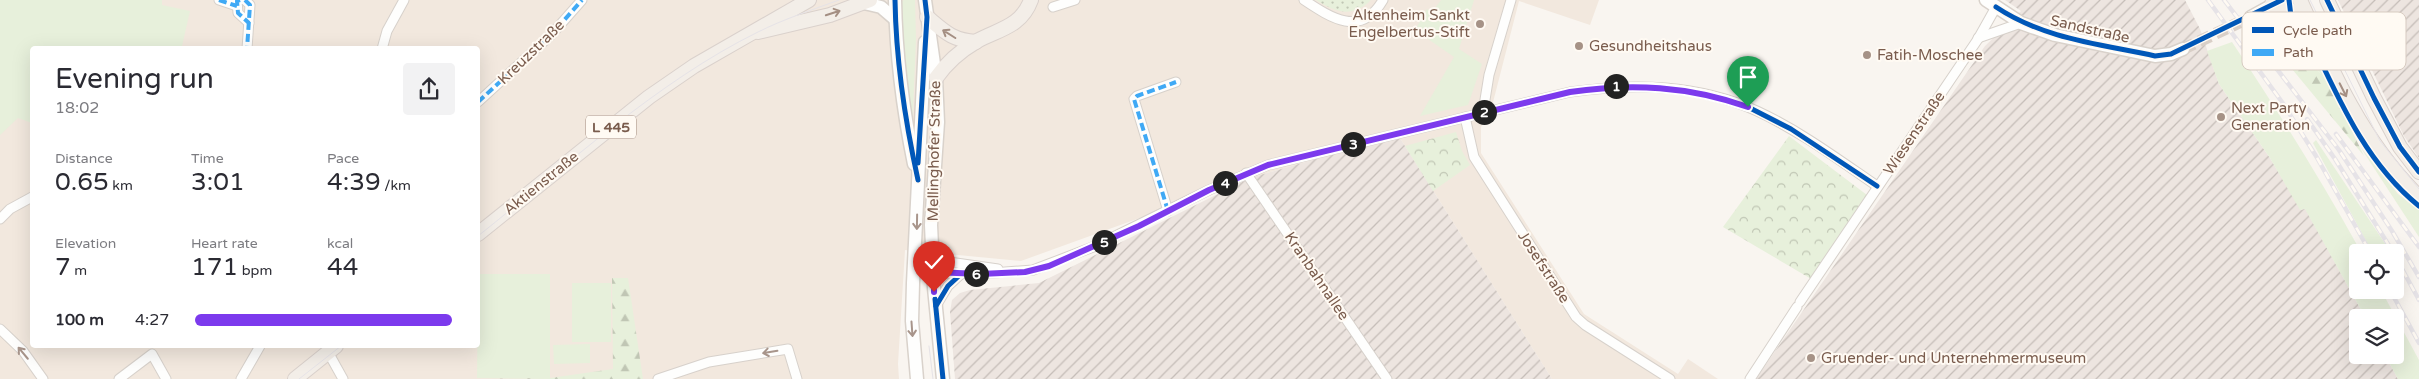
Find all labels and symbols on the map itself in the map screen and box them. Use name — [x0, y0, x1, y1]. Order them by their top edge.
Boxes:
place label: Altenheim Sankt Engelbertus-Stift — [1348, 6, 1470, 41]
one-way arrow — [825, 8, 841, 18]
street label: Sandstraße — [2049, 11, 2131, 47]
legend — [2242, 12, 2406, 70]
street label: Kreuzstraße — [494, 16, 568, 88]
marker: Altenheim Sankt Engelbertus-Stift — [1474, 18, 1486, 30]
text: Cycle path — [2283, 22, 2352, 39]
one-way arrow — [943, 29, 957, 39]
place label: Gesundheitshaus — [1589, 37, 1712, 55]
marker: Gesundheitshaus — [1573, 40, 1585, 52]
text: Path — [2283, 44, 2314, 61]
place label: Fatih-Moschee — [1877, 46, 1983, 64]
marker: Fatih-Moschee — [1861, 49, 1873, 61]
pin — [1727, 56, 1769, 107]
pin: 1 — [1604, 74, 1628, 98]
street label: Mellinghofer Straße — [924, 81, 944, 221]
one-way arrow — [2338, 83, 2348, 98]
street label: Wiesenstraße — [1879, 88, 1949, 178]
place label: Next Party Generation — [2231, 99, 2310, 134]
pin: 2 — [1472, 100, 1496, 124]
marker: Next Party Generation — [2215, 111, 2227, 123]
road number: L 445 — [586, 115, 636, 138]
pin: 3 — [1340, 132, 1366, 156]
street label: Aktienstraße — [500, 147, 582, 219]
pin: 4 — [1212, 170, 1238, 196]
one-way arrow — [912, 213, 921, 229]
street label: Josefstraße — [1514, 228, 1574, 306]
street label: Kranbahnallee — [1281, 229, 1353, 323]
pin: 5 — [1092, 230, 1116, 254]
pin — [913, 241, 955, 292]
pin: 6 — [964, 262, 988, 286]
one-way arrow — [908, 321, 917, 337]
one-way arrow — [17, 346, 28, 359]
one-way arrow — [763, 347, 779, 357]
place label: Gruender- und Unternehmermuseum — [1821, 349, 2086, 367]
marker: Gruender- und Unternehmermuseum — [1805, 352, 1817, 364]

